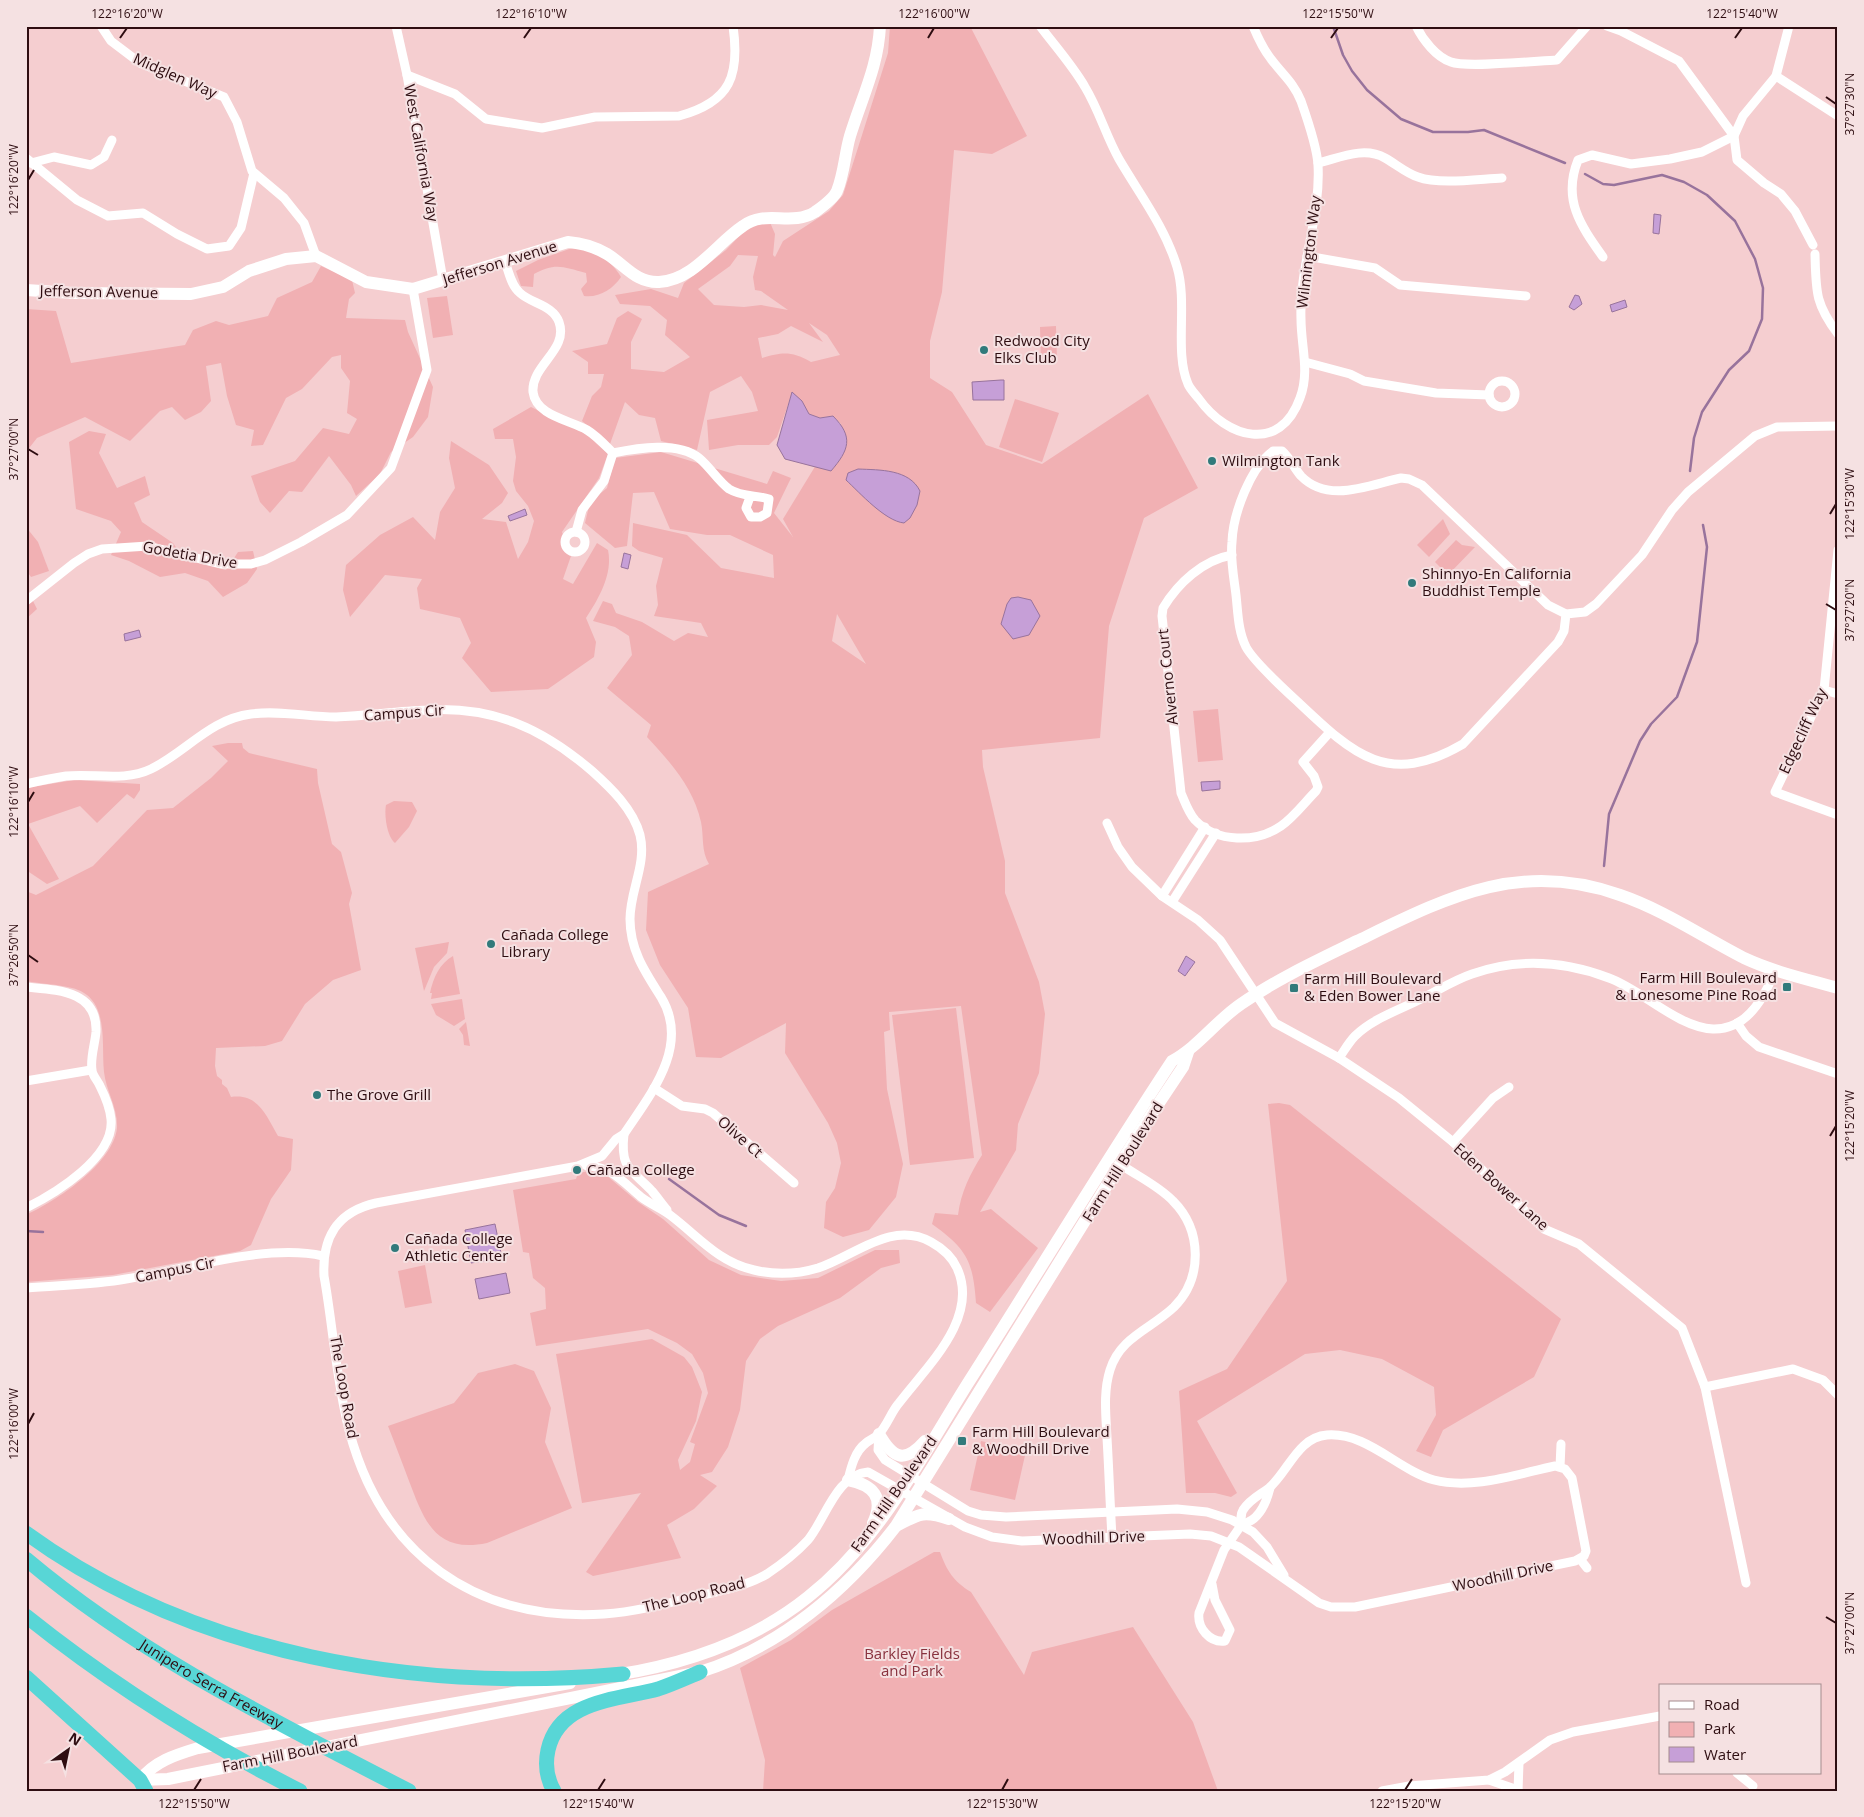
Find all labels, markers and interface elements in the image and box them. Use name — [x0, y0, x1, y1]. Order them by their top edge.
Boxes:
text: 122°16'20"W — [91, 5, 163, 22]
text: 122°16'10"W — [495, 5, 567, 22]
text: 122°16'00"W — [898, 5, 970, 22]
text: 122°15'50"W — [1302, 5, 1374, 22]
text: 122°15'40"W — [1706, 5, 1778, 22]
street label: Midglen Way — [130, 48, 221, 103]
text: 37°27'30"N — [1841, 73, 1858, 135]
street label: West California Way — [400, 83, 444, 224]
text: 122°16'20"W — [5, 144, 22, 216]
street label: Wilmington Way — [1291, 194, 1325, 309]
street label: Jefferson Avenue — [438, 235, 559, 290]
street label: Jefferson Avenue — [38, 280, 158, 302]
place label: Redwood City Elks Club — [994, 330, 1090, 367]
marker: Redwood City Elks Club — [978, 344, 990, 356]
text: 37°27'00"N — [5, 418, 22, 480]
place label: Wilmington Tank — [1222, 450, 1340, 470]
marker: Wilmington Tank — [1206, 455, 1218, 467]
text: 122°15'30"W — [1841, 468, 1858, 540]
street label: Godetia Drive — [141, 536, 239, 572]
place label: Shinnyo-En California Buddhist Temple — [1422, 563, 1571, 600]
marker: Shinnyo-En California Buddhist Temple — [1406, 577, 1418, 589]
text: 37°27'20"N — [1841, 579, 1858, 641]
street label: Alverno Court — [1152, 628, 1182, 726]
street label: Edgecliff Way — [1773, 684, 1831, 777]
street label: Campus Cir — [363, 699, 445, 725]
text: 122°16'10"W — [5, 766, 22, 838]
text: 37°26'50"N — [5, 924, 22, 986]
place label: Cañada College Library — [501, 924, 609, 961]
marker: Cañada College Library — [485, 938, 497, 950]
place label: Farm Hill Boulevard & Lonesome Pine Road — [1615, 967, 1777, 1004]
place label: Farm Hill Boulevard & Eden Bower Lane — [1304, 968, 1442, 1005]
marker: Farm Hill Boulevard & Lonesome Pine Road — [1781, 981, 1793, 993]
marker: Farm Hill Boulevard & Eden Bower Lane — [1288, 982, 1300, 994]
place label: The Grove Grill — [327, 1084, 431, 1104]
marker: The Grove Grill — [311, 1089, 323, 1101]
text: 122°15'20"W — [1841, 1090, 1858, 1162]
street label: Farm Hill Boulevard — [1077, 1098, 1167, 1225]
street label: Olive Ct — [714, 1111, 768, 1161]
street label: Eden Bower Lane — [1450, 1138, 1554, 1234]
place label: Cañada College — [587, 1159, 695, 1179]
marker: Cañada College — [571, 1164, 583, 1176]
place label: Cañada College Athletic Center — [405, 1228, 513, 1265]
marker: Cañada College Athletic Center — [389, 1242, 401, 1254]
street label: Campus Cir — [133, 1252, 216, 1287]
street label: The Loop Road — [326, 1334, 364, 1440]
text: 122°16'00"W — [5, 1388, 22, 1460]
place label: Farm Hill Boulevard & Woodhill Drive — [972, 1421, 1110, 1458]
street label: Farm Hill Boulevard — [846, 1431, 941, 1556]
marker: Farm Hill Boulevard & Woodhill Drive — [956, 1435, 968, 1447]
street label: Woodhill Drive — [1043, 1525, 1145, 1549]
street label: Woodhill Drive — [1451, 1555, 1555, 1595]
street label: The Loop Road — [641, 1572, 747, 1616]
text: 37°27'00"N — [1841, 1592, 1858, 1654]
street label: Junipero Serra Freeway — [135, 1633, 287, 1733]
park label: Barkley Fields and Park — [864, 1643, 960, 1680]
legend — [1659, 1684, 1822, 1774]
text: Road — [1704, 1694, 1740, 1714]
text: Park — [1704, 1718, 1735, 1738]
north arrow — [42, 1724, 92, 1774]
text: N — [65, 1728, 85, 1750]
street label: Farm Hill Boulevard — [220, 1730, 359, 1776]
text: Water — [1704, 1744, 1746, 1764]
text: 122°15'50"W — [158, 1795, 230, 1812]
text: 122°15'40"W — [562, 1795, 634, 1812]
text: 122°15'30"W — [966, 1795, 1038, 1812]
text: 122°15'20"W — [1369, 1795, 1441, 1812]

